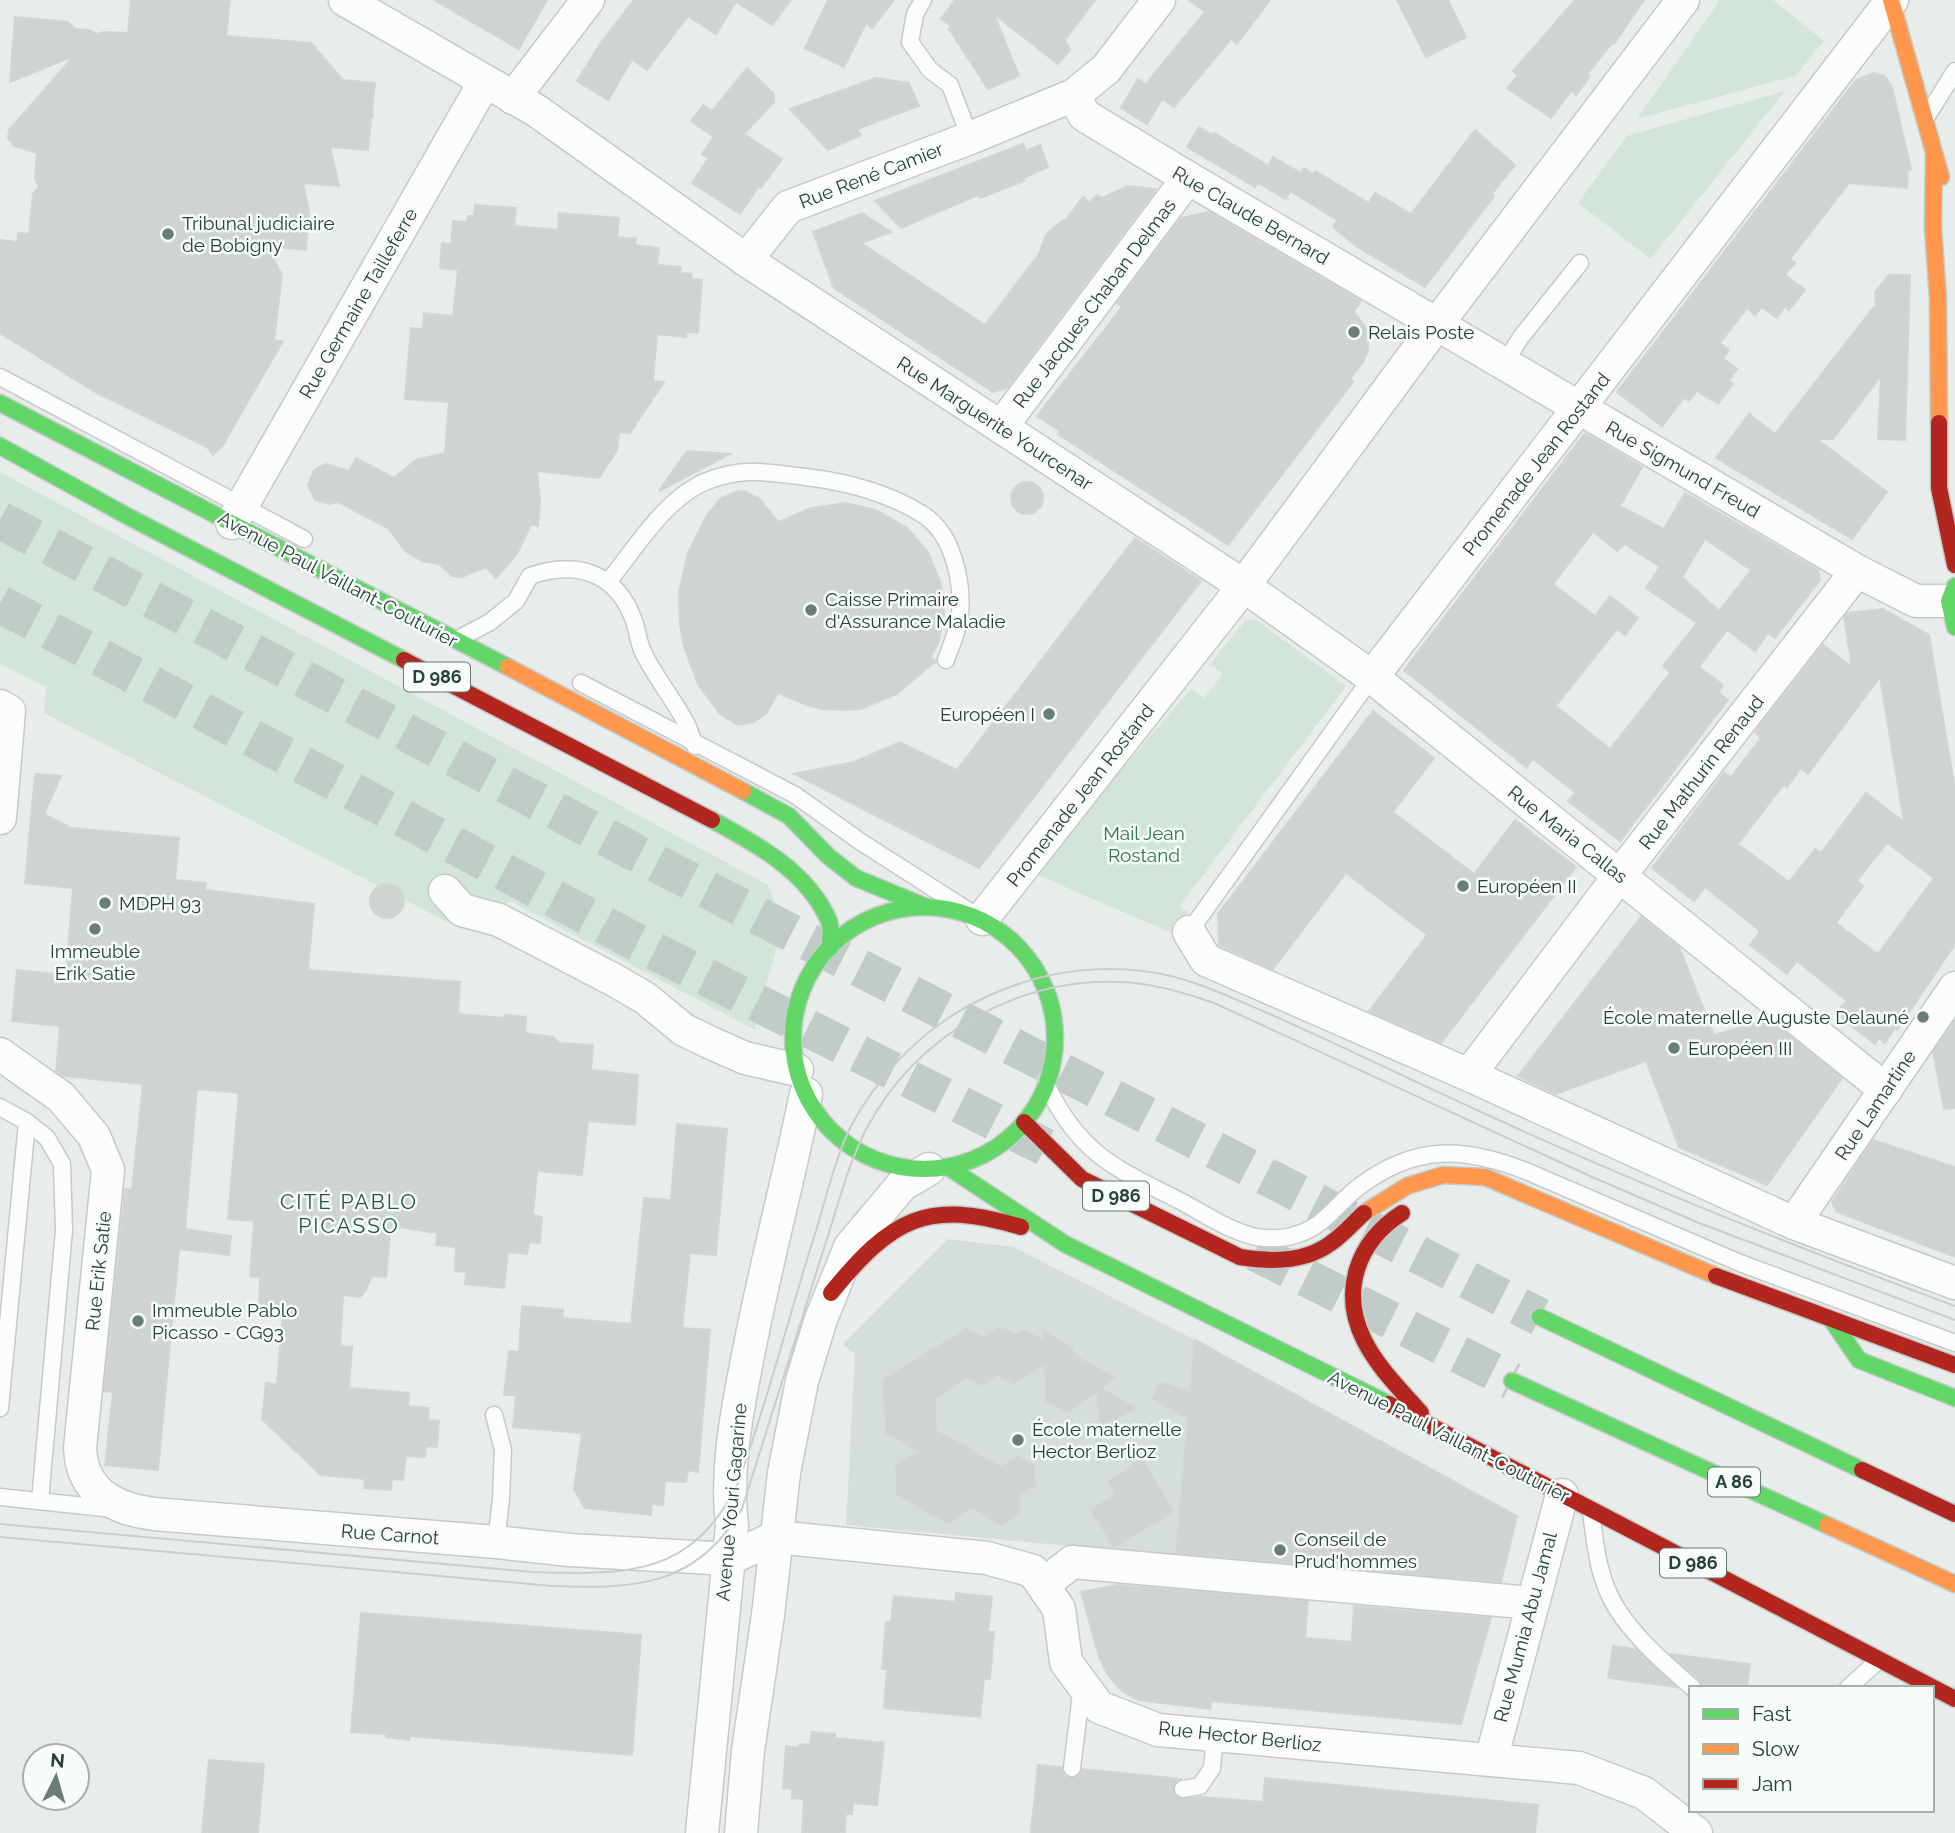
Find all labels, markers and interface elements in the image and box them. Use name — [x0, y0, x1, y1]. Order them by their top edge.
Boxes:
street label: Rue René Camier — [796, 137, 947, 213]
street label: Rue Claude Bernard — [1169, 161, 1333, 269]
street label: Rue Jacques Chaban Delmas — [1008, 194, 1180, 412]
street label: Rue Germaine Tailleferre — [294, 204, 422, 402]
place label: Tribunal judiciaire de Bobigny — [182, 212, 335, 256]
marker: Tribunal judiciaire de Bobigny — [160, 226, 176, 242]
place label: Relais Poste — [1368, 321, 1474, 343]
marker: Relais Poste — [1346, 324, 1362, 340]
street label: Rue Marguerite Yourcenar — [893, 352, 1097, 495]
street label: Promenade Jean Rostand — [1458, 368, 1614, 560]
street label: Rue Sigmund Freud — [1602, 416, 1764, 522]
street label: Avenue Paul Vaillant-Couturier — [215, 506, 462, 652]
place label: Caisse Primaire d'Assurance Maladie — [825, 588, 1006, 632]
marker: Caisse Primaire d'Assurance Maladie — [803, 602, 819, 618]
road number: D 986 — [404, 662, 470, 692]
street label: Rue Mathurin Renaud — [1634, 691, 1768, 853]
street label: Promenade Jean Rostand — [1002, 699, 1158, 891]
place label: Européen I — [940, 703, 1035, 725]
marker: Européen I — [1041, 706, 1057, 722]
street label: Rue Maria Callas — [1504, 780, 1632, 888]
park label: Mail Jean Rostand — [1103, 822, 1185, 866]
place label: Européen II — [1477, 875, 1577, 897]
marker: Européen II — [1455, 878, 1471, 894]
place label: MDPH 93 — [119, 892, 201, 914]
marker: MDPH 93 — [97, 895, 113, 911]
marker: Immeuble Erik Satie — [87, 921, 103, 937]
place label: Immeuble Erik Satie — [50, 940, 140, 984]
place label: École maternelle Auguste Delauné — [1603, 1006, 1909, 1028]
marker: École maternelle Auguste Delauné — [1915, 1009, 1931, 1025]
place label: Européen III — [1688, 1037, 1792, 1059]
marker: Européen III — [1666, 1040, 1682, 1056]
street label: Rue Lamartine — [1830, 1046, 1920, 1164]
road number: D 986 — [1083, 1182, 1149, 1210]
district label: CITÉ PABLO PICASSO — [280, 1189, 418, 1238]
street label: Rue Erik Satie — [81, 1210, 115, 1332]
place label: Immeuble Pablo Picasso - CG93 — [152, 1299, 297, 1343]
marker: Immeuble Pablo Picasso - CG93 — [130, 1313, 146, 1329]
street label: Avenue Paul Vaillant-Couturier — [1325, 1365, 1574, 1507]
street label: Avenue Youri Gagarine — [711, 1402, 751, 1602]
place label: École maternelle Hector Berlioz — [1032, 1418, 1182, 1462]
marker: École maternelle Hector Berlioz — [1010, 1432, 1026, 1448]
road number: A 86 — [1708, 1468, 1760, 1497]
street label: Rue Carnot — [340, 1520, 440, 1548]
place label: Conseil de Prud'hommes — [1294, 1528, 1417, 1572]
street label: Rue Mumia Abu Jamal — [1489, 1529, 1561, 1725]
marker: Conseil de Prud'hommes — [1272, 1542, 1288, 1558]
road number: D 986 — [1660, 1548, 1726, 1578]
legend — [1689, 1686, 1934, 1812]
text: Fast — [1752, 1701, 1792, 1726]
street label: Rue Hector Berlioz — [1157, 1716, 1323, 1756]
text: Slow — [1752, 1736, 1800, 1761]
north arrow — [21, 1742, 91, 1812]
text: N — [49, 1748, 66, 1772]
text: Jam — [1752, 1771, 1793, 1796]

